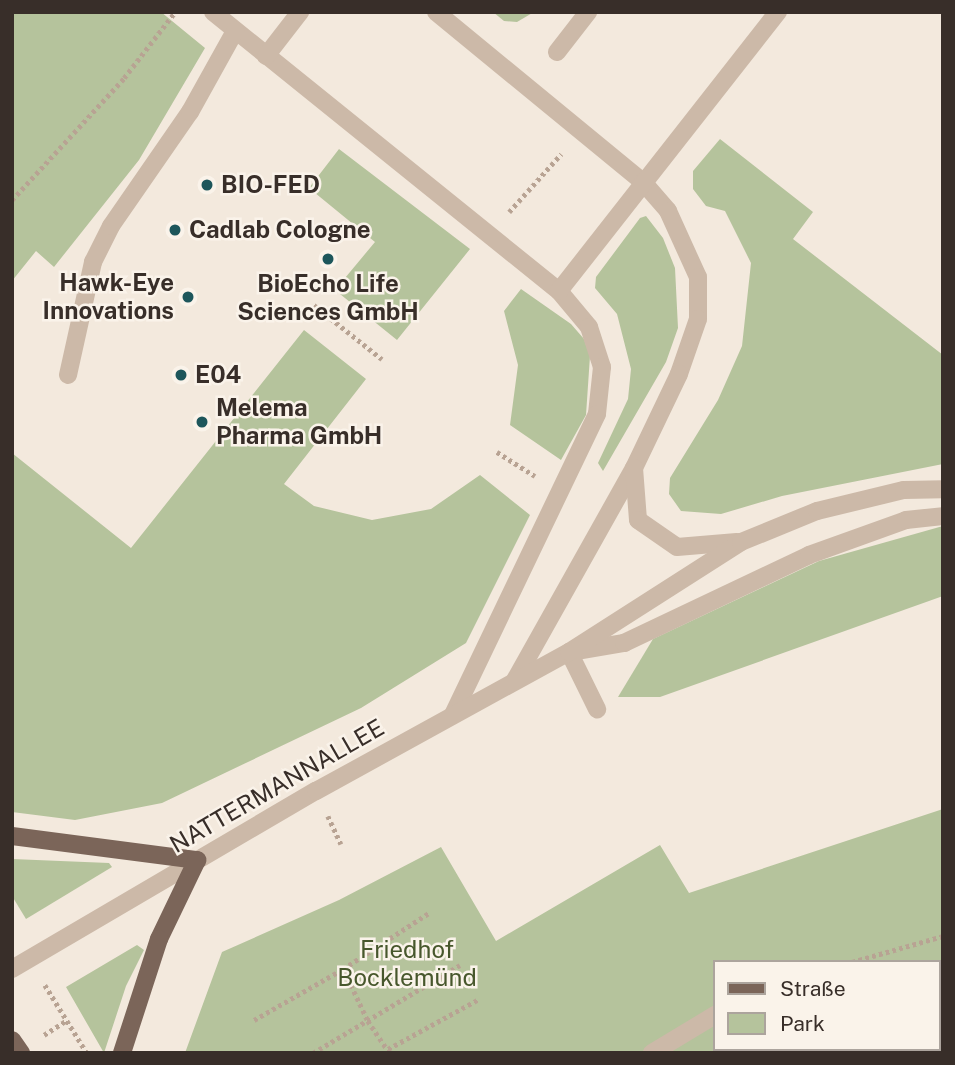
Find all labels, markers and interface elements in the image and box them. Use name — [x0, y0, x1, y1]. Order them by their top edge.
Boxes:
place label: BIO-FED — [221, 171, 320, 199]
marker: BIO-FED — [199, 177, 215, 193]
place label: Cadlab Cologne — [189, 216, 371, 244]
marker: Cadlab Cologne — [167, 222, 183, 238]
marker: BioEcho Life Sciences GmbH — [320, 251, 336, 267]
place label: Hawk-Eye Innovations — [43, 269, 174, 325]
place label: BioEcho Life Sciences GmbH — [237, 270, 419, 326]
marker: Hawk-Eye Innovations — [180, 289, 196, 305]
place label: E04 — [195, 361, 241, 389]
marker: E04 — [173, 367, 189, 383]
place label: Melema Pharma GmbH — [216, 394, 382, 450]
marker: Melema Pharma GmbH — [194, 414, 210, 430]
street label: NATTERMANNALLEE — [165, 713, 389, 859]
park label: Friedhof Bocklemünd — [337, 936, 477, 992]
legend — [713, 960, 941, 1051]
text: Straße — [780, 976, 846, 1001]
text: Park — [780, 1011, 825, 1036]

